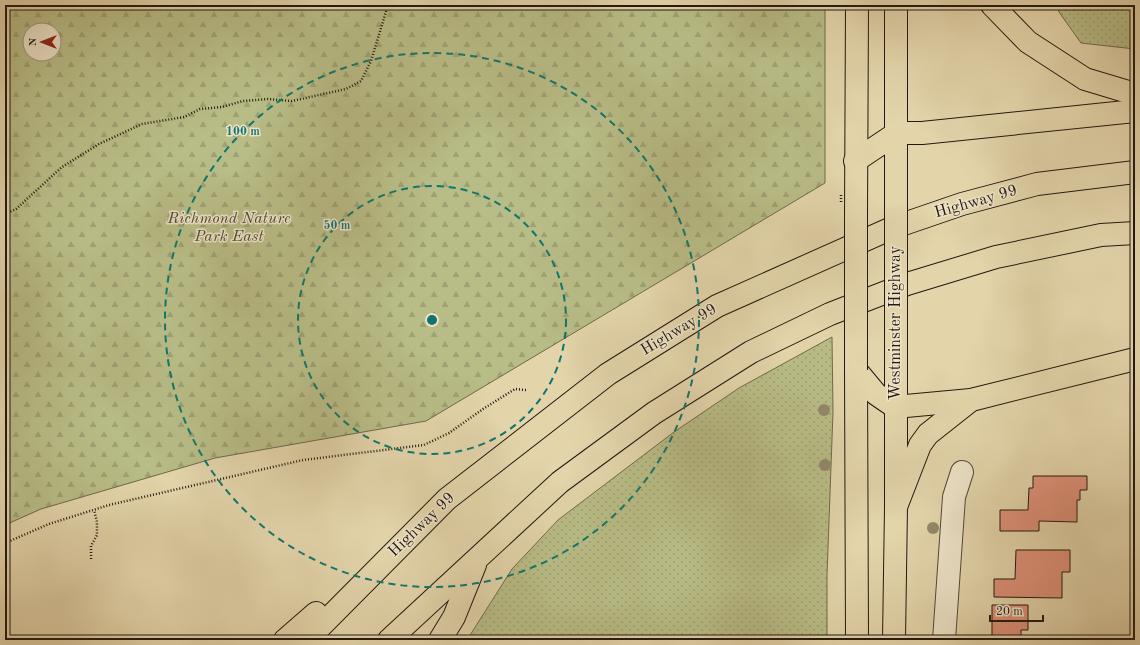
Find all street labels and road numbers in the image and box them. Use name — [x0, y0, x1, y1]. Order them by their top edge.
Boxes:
street label: Highway 99 — [933, 183, 1019, 221]
street label: Westminster Highway — [888, 245, 904, 400]
street label: Highway 99 — [638, 301, 720, 359]
street label: Highway 99 — [386, 490, 458, 560]

